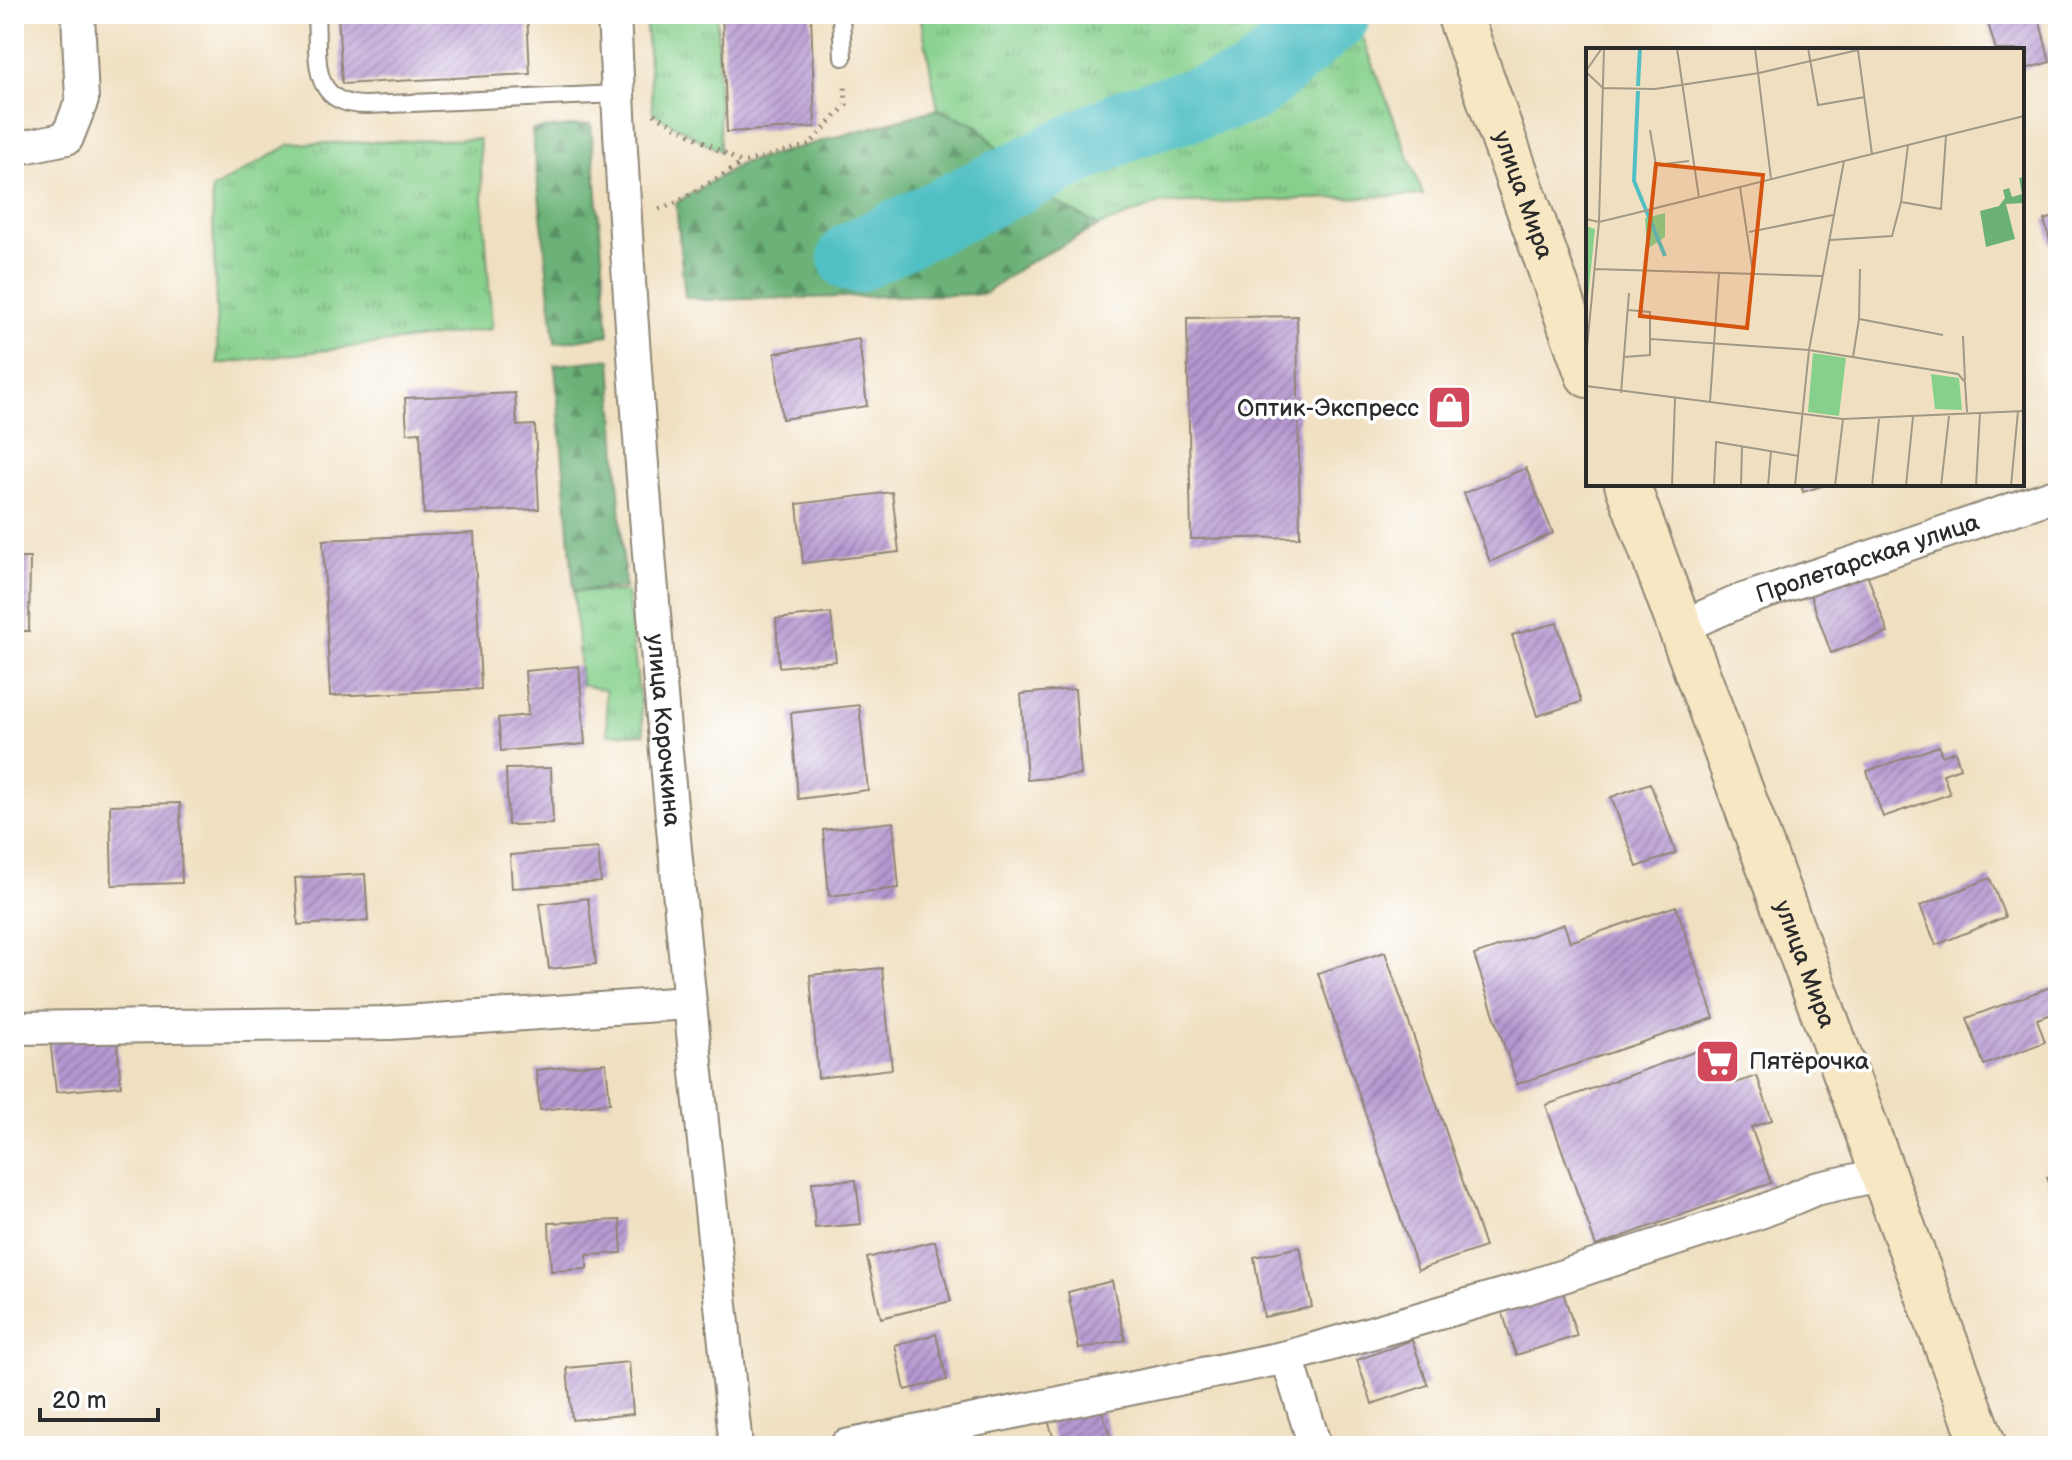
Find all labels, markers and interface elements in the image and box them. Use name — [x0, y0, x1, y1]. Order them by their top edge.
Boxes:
inset map — [1586, 48, 2024, 486]
street label: улица Мира — [1487, 127, 1560, 263]
shop icon: Оптик-Экспресс — [1426, 384, 1474, 432]
place label: Оптик-Экспресс — [1237, 394, 1419, 423]
street label: Пролетарская улица — [1752, 507, 1983, 609]
street label: улица Корочкина — [641, 633, 687, 828]
street label: улица Мира — [1768, 896, 1842, 1032]
supermarket icon: Пятёрочка — [1694, 1037, 1742, 1085]
place label: Пятёрочка — [1749, 1047, 1869, 1076]
scale bar — [40, 1372, 158, 1422]
text: 20 m — [52, 1386, 107, 1415]

